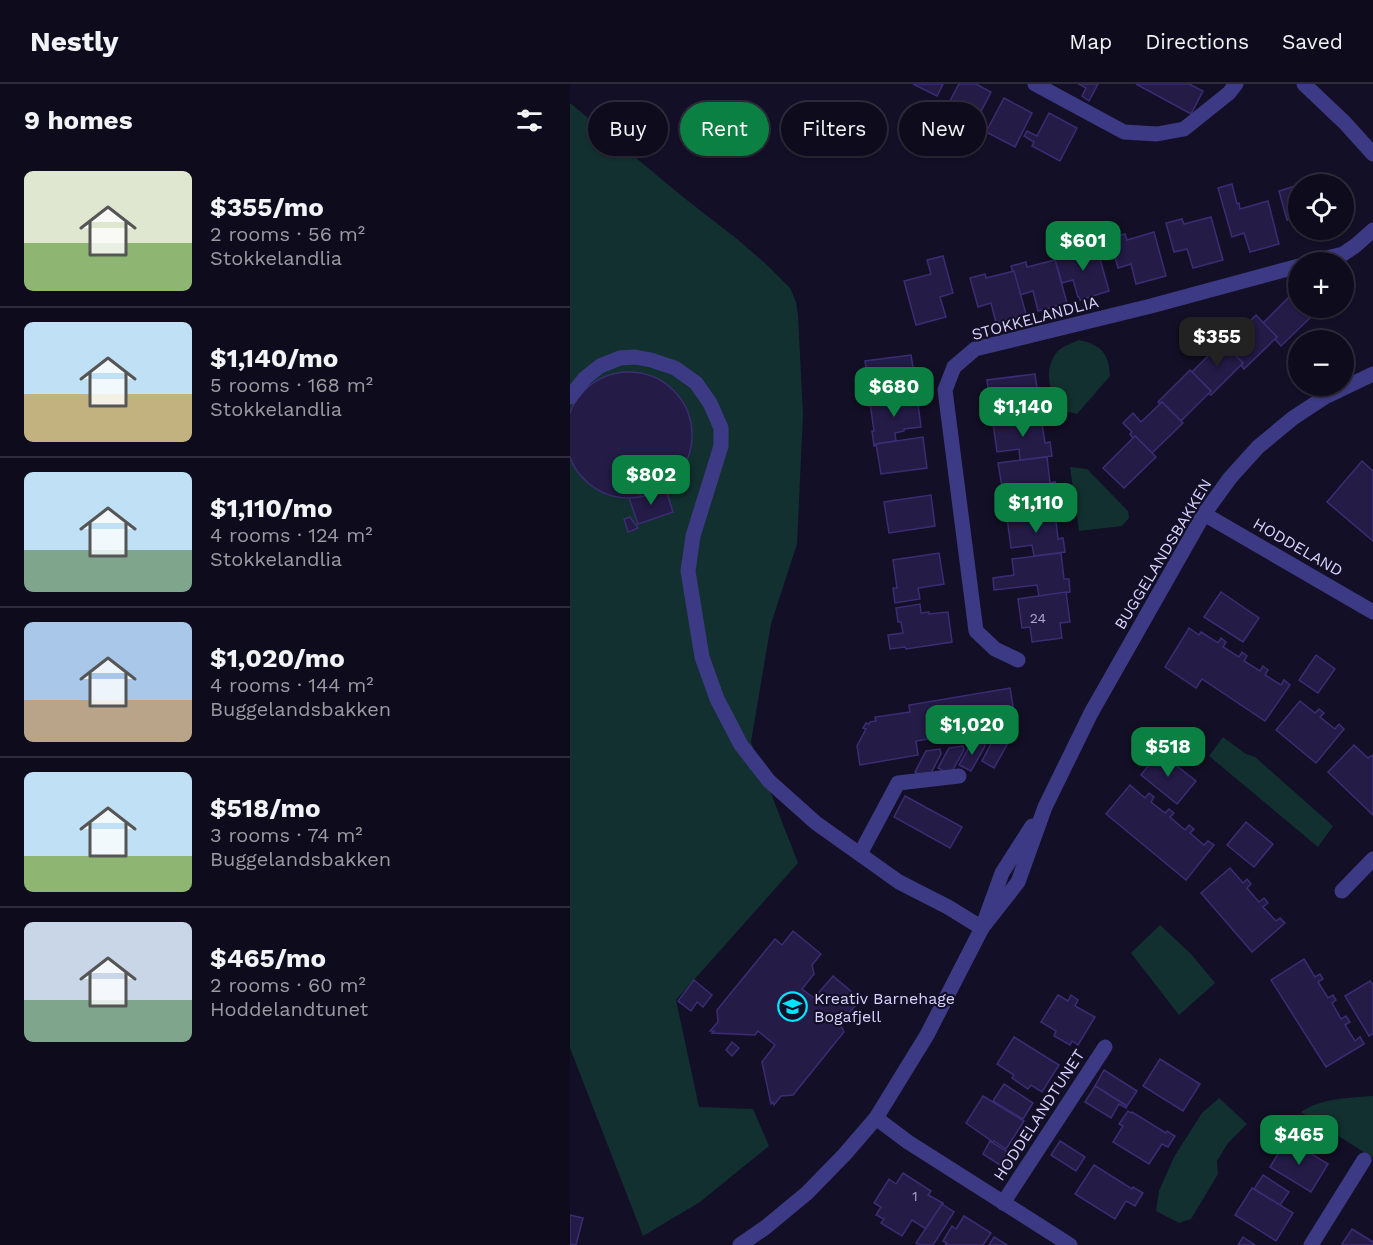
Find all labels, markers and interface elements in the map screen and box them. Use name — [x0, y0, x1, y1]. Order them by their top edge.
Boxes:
text: Nestly — [30, 25, 119, 58]
text: Map — [1069, 29, 1112, 54]
text: Directions — [1145, 29, 1249, 54]
text: Saved — [1282, 29, 1343, 54]
chip: Buy — [588, 102, 668, 156]
chip: Rent — [680, 102, 769, 156]
chip: Filters — [781, 102, 887, 156]
chip: New — [899, 102, 986, 156]
icon: filters — [513, 104, 546, 137]
text: 9 homes — [24, 105, 133, 135]
map controls — [1288, 174, 1354, 396]
button: locate — [1288, 174, 1354, 240]
text: $355/mo — [210, 192, 324, 222]
icon: home — [72, 195, 144, 267]
pin: $601 — [1047, 221, 1119, 272]
text: 2 rooms · 56 m² — [210, 222, 365, 246]
text: $601 — [1060, 228, 1106, 252]
text: Stokkelandlia — [210, 246, 342, 270]
button: + — [1288, 252, 1354, 318]
street label: STOKKELANDLIA — [969, 292, 1101, 344]
pin: $355 — [1181, 317, 1253, 368]
text: $355 — [1193, 324, 1241, 348]
button: − — [1288, 330, 1354, 396]
text: $1,140/mo — [210, 343, 338, 373]
icon: home — [72, 346, 144, 418]
pin: $680 — [858, 367, 930, 418]
text: 5 rooms · 168 m² — [210, 373, 373, 397]
text: $680 — [869, 374, 919, 398]
pin: $1,140 — [974, 387, 1072, 438]
text: $1,140 — [993, 394, 1053, 418]
text: Stokkelandlia — [210, 397, 342, 421]
pin: $802 — [615, 455, 687, 506]
text: $802 — [626, 462, 676, 486]
street label: BUGGELANDSBAKKEN — [1110, 475, 1216, 633]
pin: $1,110 — [987, 483, 1085, 534]
text: $1,110 — [1008, 490, 1064, 514]
text: $1,110/mo — [210, 493, 333, 523]
icon: home — [72, 496, 144, 568]
street label: HODDELAND — [1250, 514, 1346, 580]
text: 4 rooms · 124 m² — [210, 523, 373, 547]
text: Stokkelandlia — [210, 547, 342, 571]
house number: 24 — [1030, 610, 1046, 626]
text: $1,020/mo — [210, 643, 345, 673]
icon: home — [72, 646, 144, 718]
text: 4 rooms · 144 m² — [210, 673, 374, 697]
text: Buggelandsbakken — [210, 697, 391, 721]
pin: $1,020 — [923, 705, 1021, 756]
text: $1,020 — [940, 712, 1004, 736]
pin: $518 — [1132, 727, 1204, 778]
text: $518 — [1145, 734, 1191, 758]
text: $518/mo — [210, 793, 321, 823]
icon: home — [72, 796, 144, 868]
text: 3 rooms · 74 m² — [210, 823, 363, 847]
text: Buggelandsbakken — [210, 847, 391, 871]
text: $465/mo — [210, 943, 326, 973]
icon: home — [72, 946, 144, 1018]
text: 2 rooms · 60 m² — [210, 973, 366, 997]
place label: Kreativ Barnehage Bogafjell — [814, 989, 955, 1026]
school or university icon: Kreativ Barnehage Bogafjell — [777, 991, 809, 1023]
text: Hoddelandtunet — [210, 997, 368, 1021]
street label: HODDELANDTUNET — [989, 1046, 1089, 1184]
pin: $465 — [1263, 1115, 1335, 1166]
text: $465 — [1274, 1122, 1324, 1146]
house number: 1 — [912, 1188, 918, 1204]

